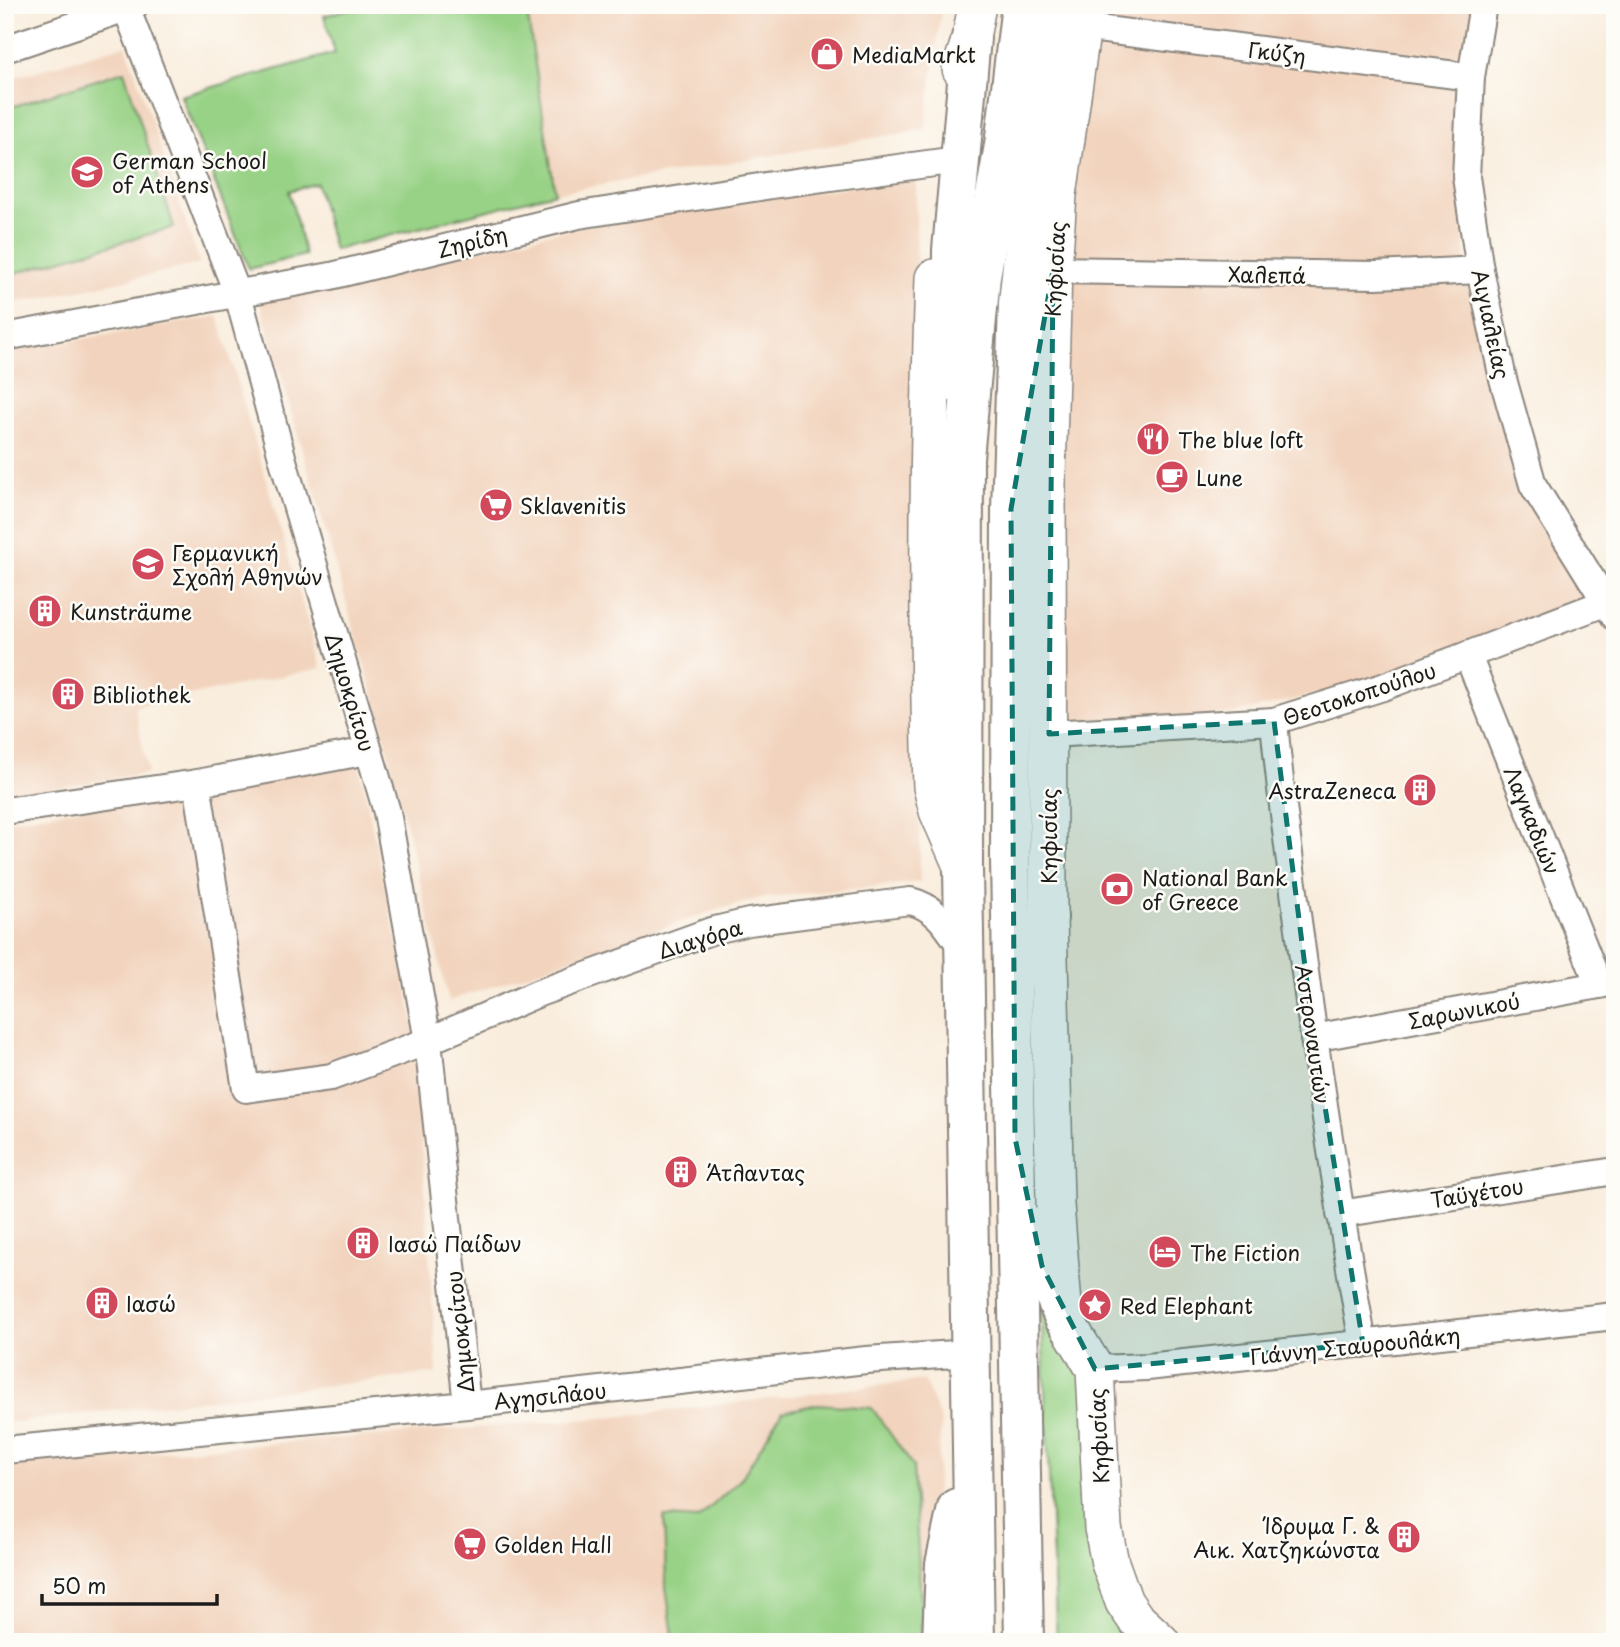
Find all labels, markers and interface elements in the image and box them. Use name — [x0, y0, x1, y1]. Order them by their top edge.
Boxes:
street label: Γκύζη — [1246, 33, 1308, 71]
shop icon: MediaMarkt — [808, 35, 846, 73]
place label: MediaMarkt — [852, 38, 976, 70]
place label: German School of Athens — [112, 144, 267, 200]
school or university icon: German School of Athens — [68, 153, 106, 191]
street label: Ζηρίδη — [434, 217, 510, 265]
street label: Κηφισίας — [1036, 220, 1072, 318]
street label: Χαλεπά — [1228, 257, 1306, 291]
street label: Αιγιαλείας — [1465, 266, 1519, 382]
restaurant icon: The blue loft — [1134, 420, 1172, 458]
place label: The blue loft — [1178, 423, 1303, 455]
cafe icon: Lune — [1153, 458, 1191, 496]
place label: Lune — [1196, 461, 1243, 493]
supermarket icon: Sklavenitis — [477, 486, 515, 524]
place label: Sklavenitis — [520, 489, 626, 521]
place label: Γερμανική Σχολή Αθηνών — [172, 536, 323, 592]
school or university icon: Γερμανική Σχολή Αθηνών — [129, 545, 167, 583]
building icon: Kunsträume — [26, 592, 64, 630]
place label: Kunsträume — [70, 595, 192, 627]
street label: Δημοκρίτου — [318, 629, 384, 755]
street label: Θεοτοκοπούλου — [1278, 653, 1440, 733]
building icon: Bibliothek — [49, 675, 87, 713]
place label: Bibliothek — [92, 678, 191, 710]
street label: Λαγκαδιών — [1497, 761, 1569, 879]
building icon: AstraZeneca — [1401, 771, 1439, 809]
place label: AstraZeneca — [1268, 774, 1396, 806]
street label: Κηφισίας — [1032, 788, 1064, 884]
place label: National Bank of Greece — [1142, 861, 1288, 917]
bank icon: National Bank of Greece — [1098, 870, 1136, 908]
street label: Διαγόρα — [654, 910, 746, 966]
street label: Αστροναυτών — [1288, 962, 1340, 1106]
street label: Σαρωνικού — [1406, 984, 1522, 1036]
building icon: Άτλαντας — [662, 1153, 700, 1191]
place label: Άτλαντας — [706, 1156, 805, 1188]
street label: Ταϋγέτου — [1428, 1169, 1526, 1215]
building icon: Ιασώ Παίδων — [344, 1224, 382, 1262]
place label: Ιασώ Παίδων — [388, 1227, 522, 1259]
hotel icon: The Fiction — [1146, 1233, 1184, 1271]
place label: The Fiction — [1190, 1236, 1300, 1268]
street label: Δημοκρίτου — [437, 1269, 481, 1395]
building icon: Ιασώ — [83, 1284, 121, 1322]
place icon: Red Elephant — [1076, 1286, 1114, 1324]
place label: Ιασώ — [126, 1287, 176, 1319]
place label: Red Elephant — [1120, 1289, 1253, 1321]
street label: Γιάννη Σταυρουλάκη — [1248, 1318, 1462, 1372]
street label: Αγησιλάου — [492, 1373, 608, 1417]
street label: Κηφισίας — [1080, 1387, 1116, 1485]
place label: Ίδρυμα Γ. & Αικ. Χατζηκώνστα — [1193, 1509, 1380, 1565]
building icon: Ίδρυμα Γ. & Αικ. Χατζηκώνστα — [1385, 1518, 1423, 1556]
supermarket icon: Golden Hall — [451, 1525, 489, 1563]
place label: Golden Hall — [494, 1528, 612, 1560]
scale bar — [42, 1563, 217, 1607]
text: 50 m — [52, 1569, 106, 1601]

